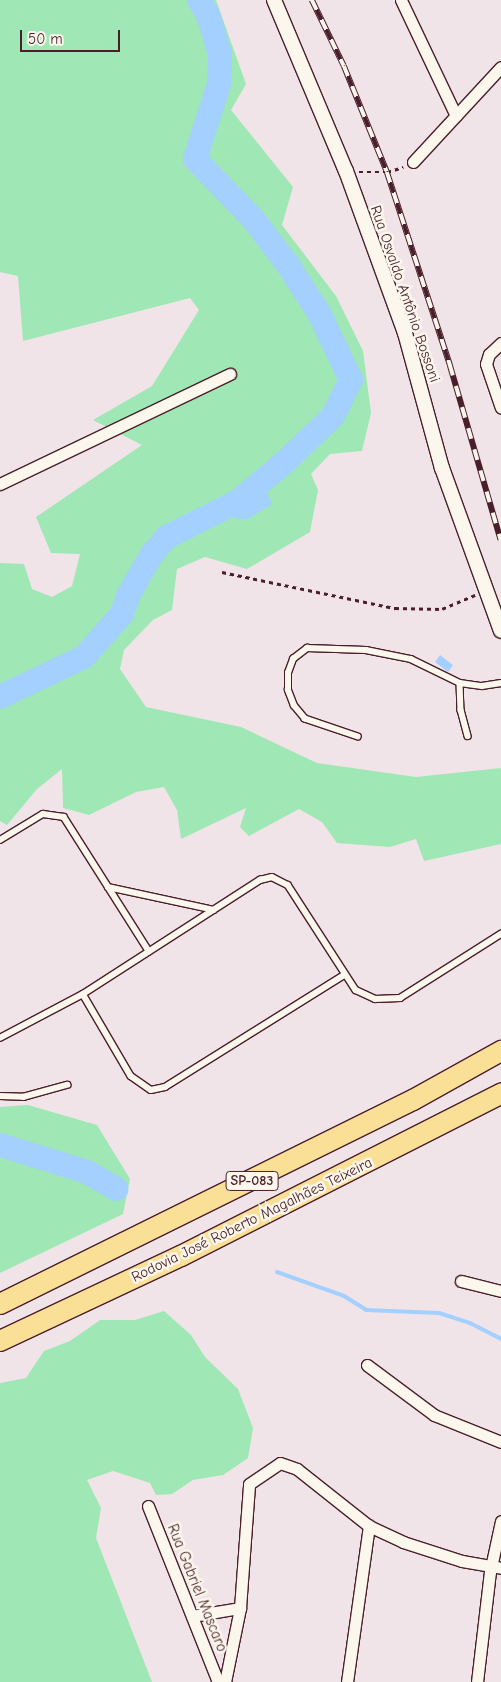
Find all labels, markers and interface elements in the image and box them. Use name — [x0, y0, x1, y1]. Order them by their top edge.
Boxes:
scale bar — [22, 20, 122, 52]
text: 50 m — [28, 30, 63, 48]
street label: Rua Osvaldo Antônio Bossoni — [366, 203, 444, 385]
street label: Rodovia José Roberto Magalhães Teixeira — [129, 1154, 375, 1286]
road number: SP-083 — [224, 1170, 280, 1192]
street label: Rua Gabriel Mascaro — [163, 1522, 231, 1654]

